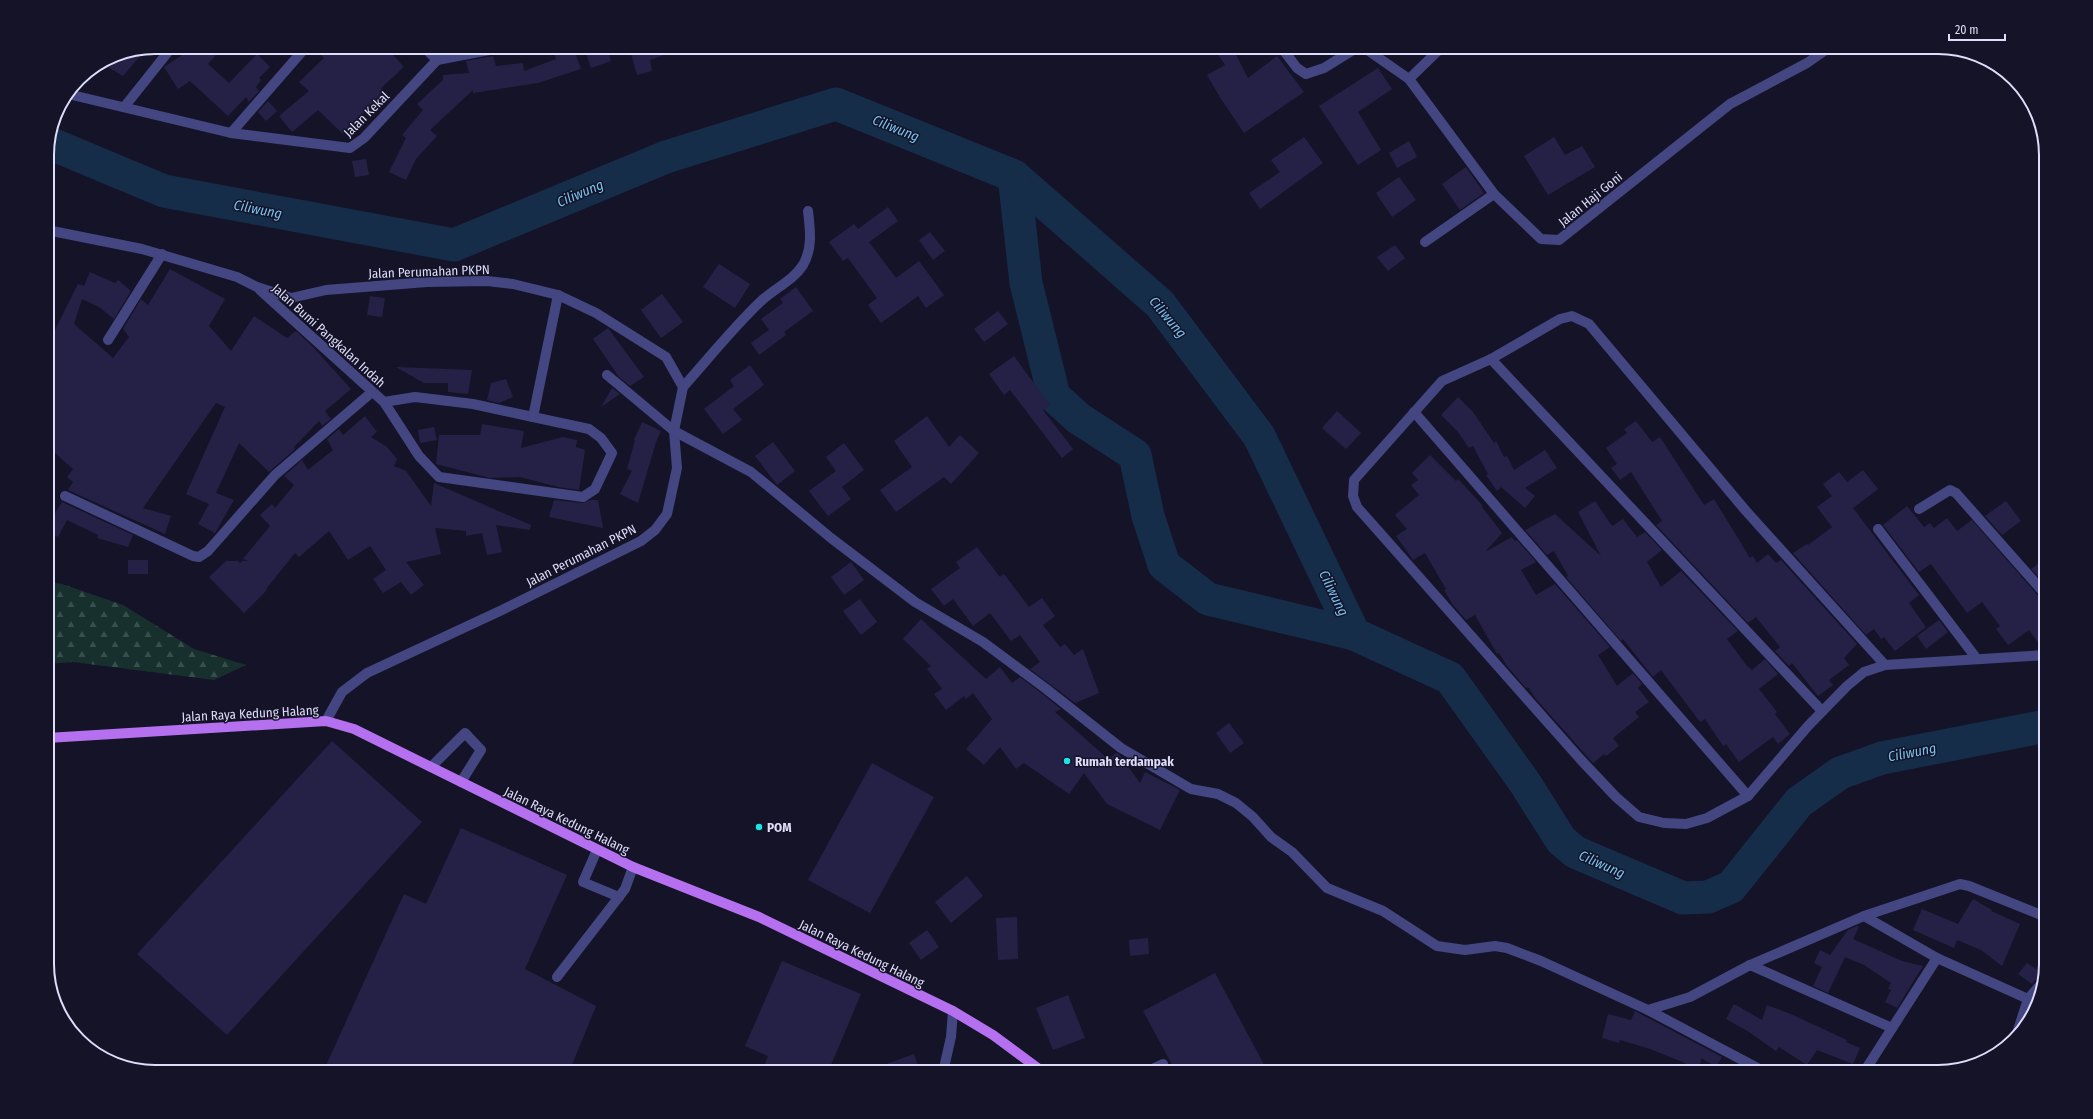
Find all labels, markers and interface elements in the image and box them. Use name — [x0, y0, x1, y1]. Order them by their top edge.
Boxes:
scale bar — [1949, 16, 2005, 42]
text: 20 m — [1955, 23, 1979, 37]
street label: Jalan Kekal — [341, 88, 393, 140]
water label: Ciliwung — [870, 111, 922, 145]
street label: Jalan Haji Goni — [1555, 169, 1625, 230]
water label: Ciliwung — [554, 176, 606, 211]
water label: Ciliwung — [232, 196, 283, 222]
street label: Jalan Perumahan PKPN — [368, 262, 490, 281]
street label: Jalan Bumi Pangkalan Indah — [269, 281, 388, 390]
water label: Ciliwung — [1145, 293, 1190, 341]
street label: Jalan Perumahan PKPN — [524, 521, 639, 590]
water label: Ciliwung — [1315, 568, 1352, 619]
street label: Jalan Raya Kedung Halang — [181, 702, 320, 725]
water label: Ciliwung — [1887, 739, 1938, 765]
place label: Rumah terdampak — [1075, 754, 1174, 769]
marker: Rumah terdampak — [1062, 756, 1072, 766]
street label: Jalan Raya Kedung Halang — [502, 784, 633, 858]
place label: POM — [767, 820, 792, 835]
marker: POM — [754, 822, 764, 832]
water label: Ciliwung — [1576, 847, 1628, 882]
street label: Jalan Raya Kedung Halang — [797, 917, 928, 991]

